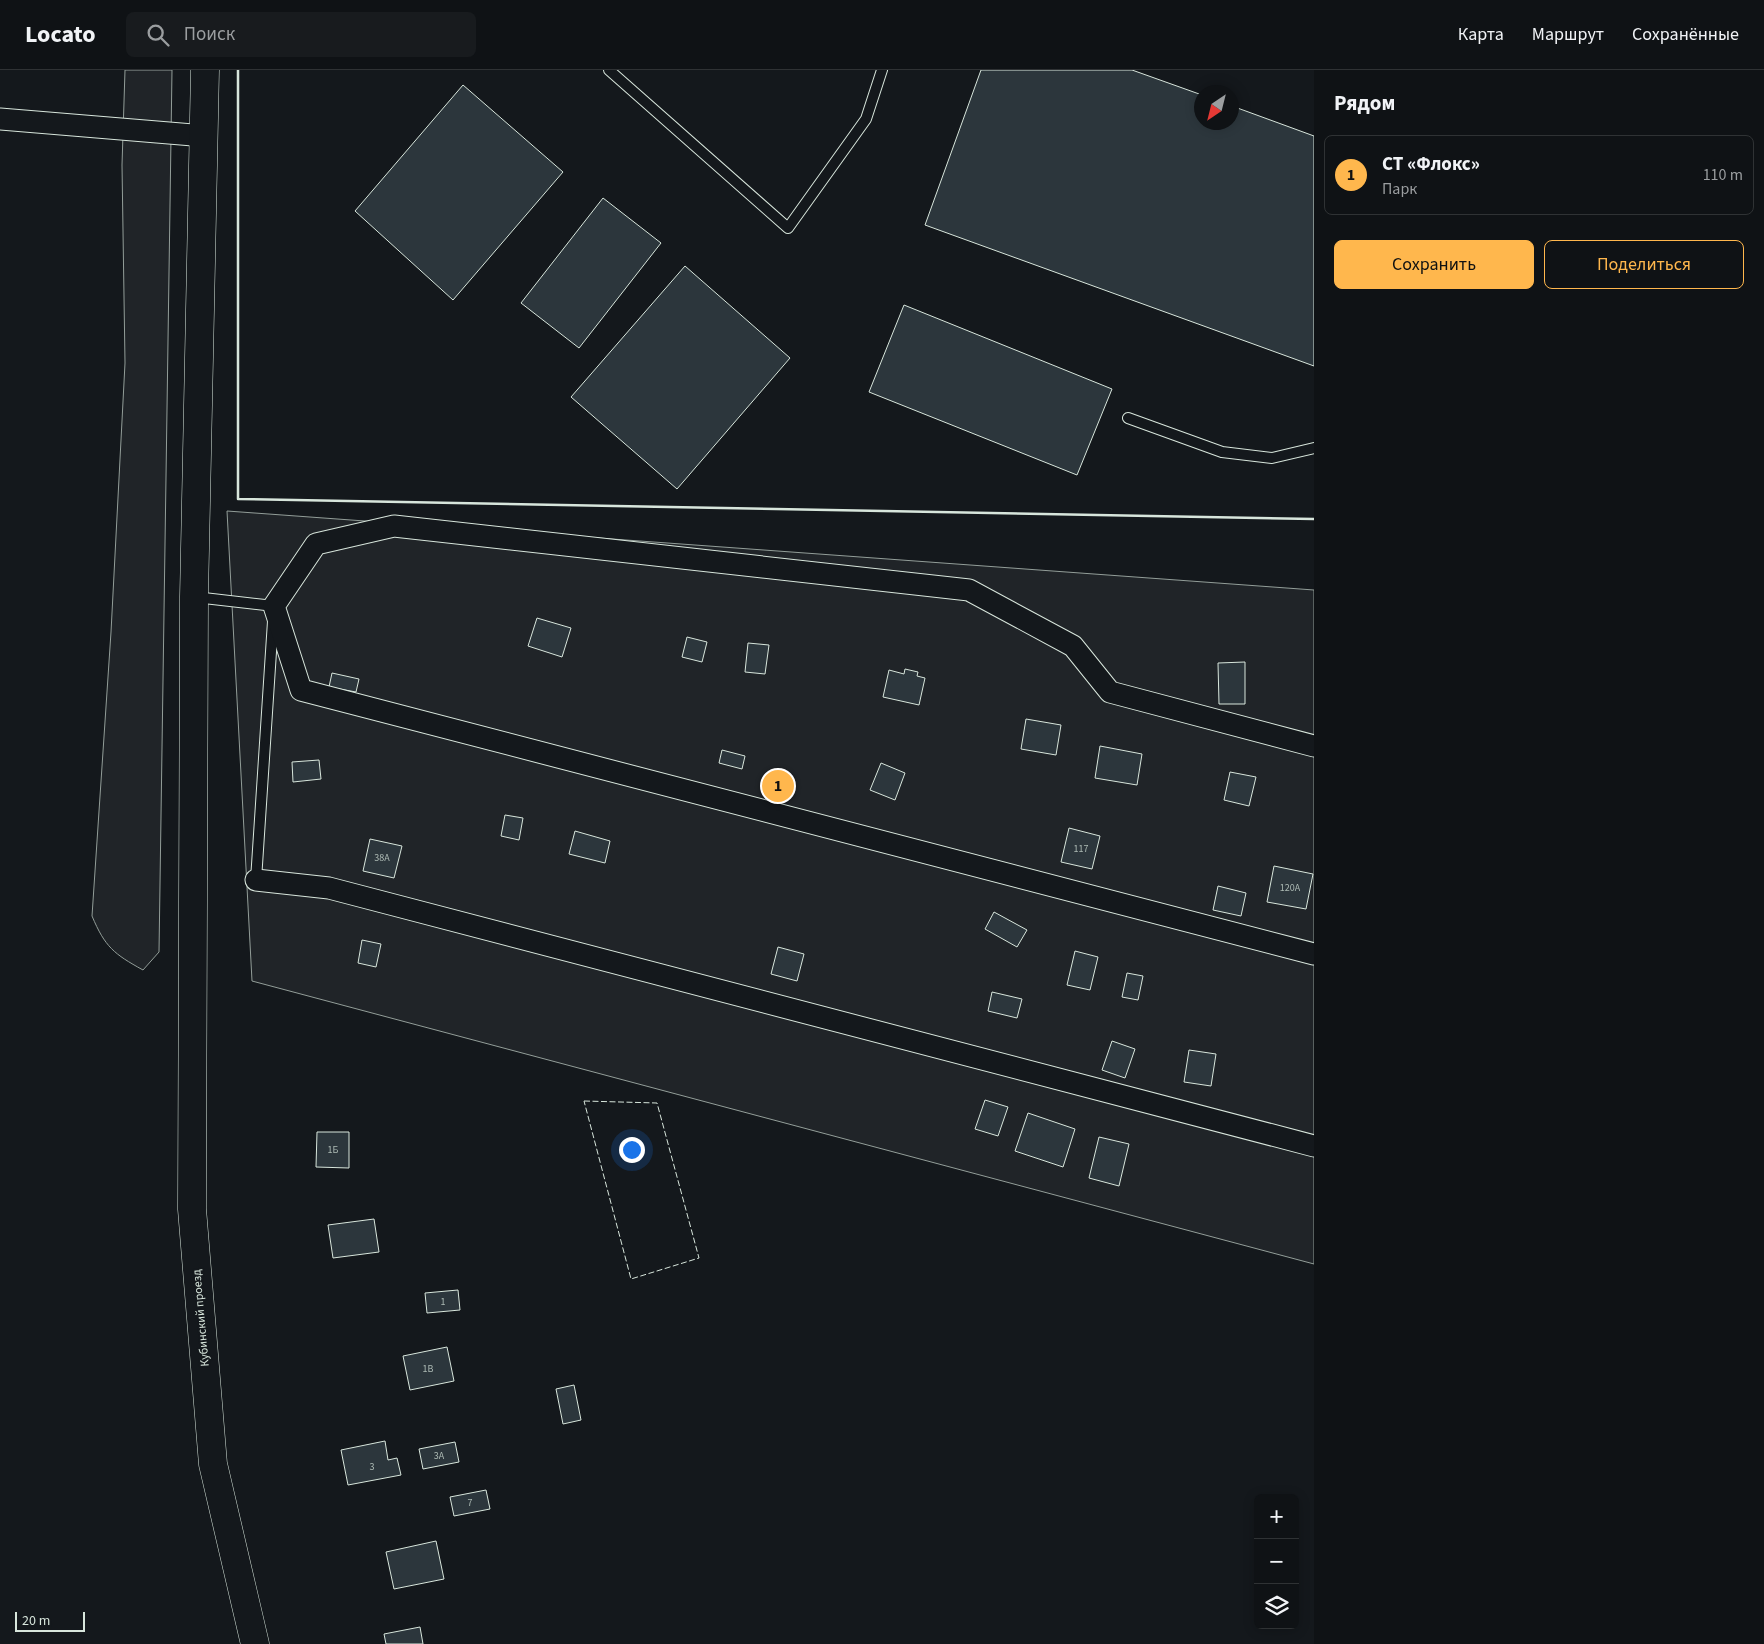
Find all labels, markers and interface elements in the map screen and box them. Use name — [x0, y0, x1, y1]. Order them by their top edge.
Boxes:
search box — [126, 12, 476, 57]
text: Locato — [25, 17, 96, 52]
icon: search — [144, 21, 172, 49]
text: Поиск — [184, 21, 235, 48]
text: Карта — [1458, 22, 1504, 47]
text: Маршрут — [1532, 22, 1604, 47]
text: Сохранённые — [1632, 22, 1739, 47]
north arrow — [1194, 85, 1239, 130]
text: Рядом — [1334, 88, 1395, 118]
text: СТ «Флокс» — [1382, 151, 1480, 178]
text: 1 — [1347, 164, 1355, 186]
text: 110 m — [1703, 164, 1743, 186]
text: Парк — [1382, 178, 1417, 200]
button: Сохранить — [1334, 240, 1534, 289]
button: Поделиться — [1544, 240, 1744, 289]
pin: 1 — [762, 767, 794, 805]
house number: 117 — [1074, 842, 1088, 856]
house number: 38А — [374, 851, 390, 865]
house number: 120А — [1280, 881, 1301, 895]
your location — [619, 1137, 645, 1163]
house number: 1Б — [328, 1143, 339, 1157]
street label: Кубинский проезд — [188, 1268, 214, 1367]
house number: 1 — [441, 1295, 446, 1309]
house number: 1В — [423, 1362, 434, 1376]
house number: 3А — [434, 1449, 445, 1463]
house number: 3 — [370, 1460, 375, 1474]
map controls — [1254, 1494, 1299, 1629]
button: + — [1254, 1494, 1299, 1539]
house number: 7 — [468, 1496, 473, 1510]
button: − — [1254, 1539, 1299, 1584]
button: layers — [1254, 1584, 1299, 1629]
scale bar — [15, 1609, 85, 1632]
text: 20 m — [22, 1611, 50, 1631]

